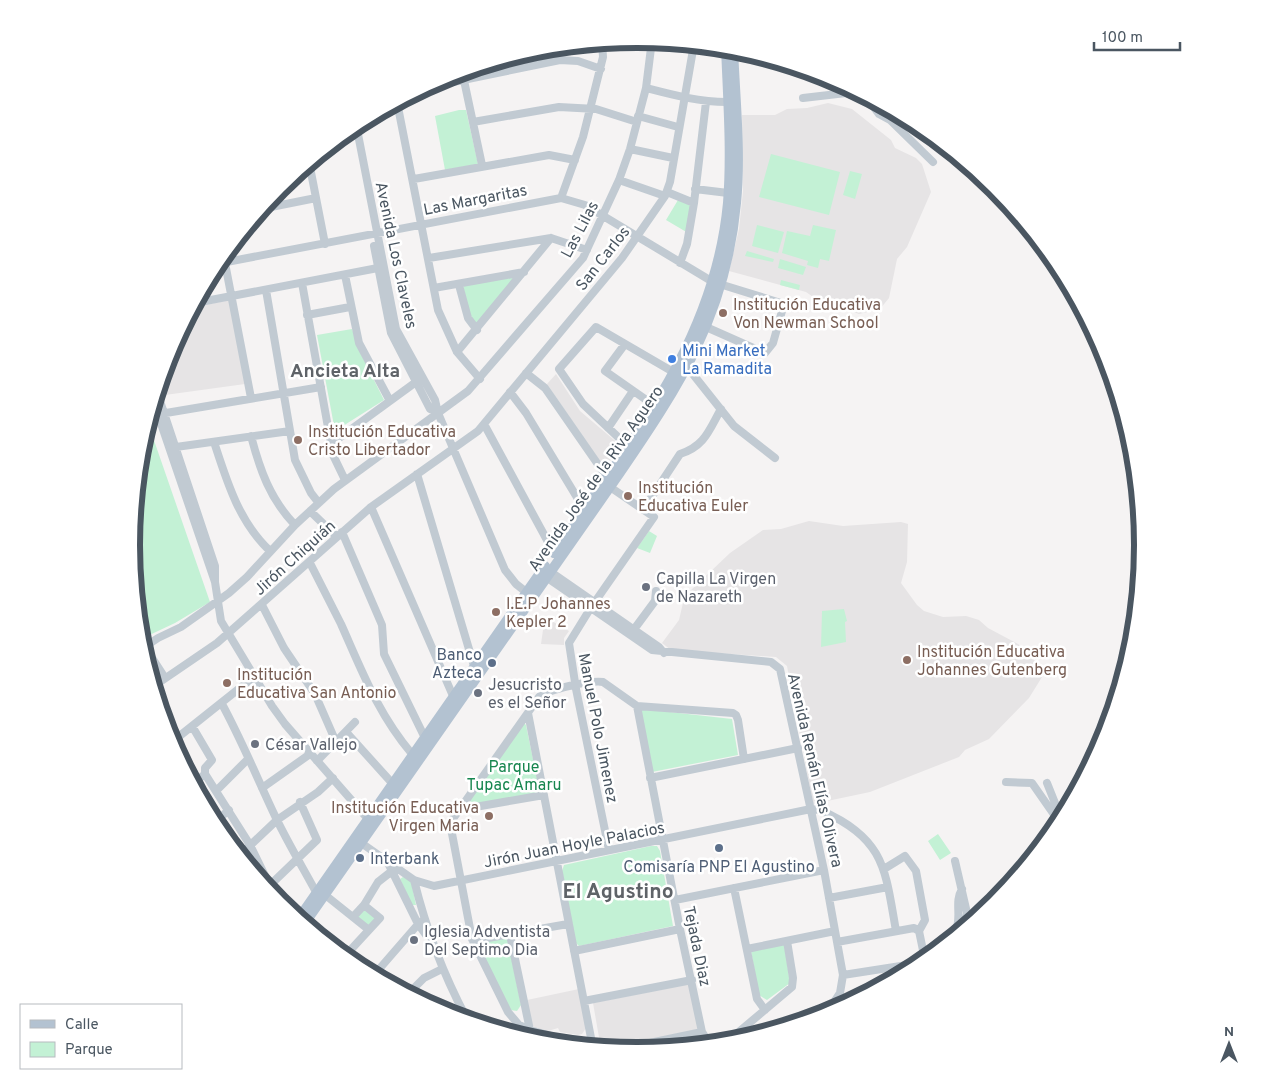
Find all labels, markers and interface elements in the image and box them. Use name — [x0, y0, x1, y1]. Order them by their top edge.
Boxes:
scale bar — [1094, 20, 1180, 52]
text: 100 m — [1102, 29, 1143, 48]
street label: Avenida Los Claveles — [370, 180, 420, 331]
street label: Las Margaritas — [422, 181, 529, 221]
street label: Las Lilas — [557, 198, 604, 262]
street label: San Carlos — [572, 223, 635, 296]
place label: Institución Educativa Von Newman School — [733, 296, 881, 334]
marker: Institución Educativa Von Newman School — [717, 307, 729, 319]
place label: Mini Market La Ramadita — [682, 342, 772, 380]
marker: Mini Market La Ramadita — [666, 353, 678, 365]
district label: Ancieta Alta — [290, 360, 400, 384]
street label: Avenida José de la Riva Aguero — [525, 382, 669, 576]
place label: Institución Educativa Cristo Libertador — [308, 423, 456, 461]
marker: Institución Educativa Cristo Libertador — [292, 434, 304, 446]
place label: Institución Educativa Euler — [638, 479, 749, 517]
marker: Institución Educativa Euler — [622, 490, 634, 502]
street label: Jirón Chiquián — [250, 517, 340, 600]
place label: Capilla La Virgen de Nazareth — [656, 570, 776, 608]
marker: Capilla La Virgen de Nazareth — [640, 581, 652, 593]
place label: I.E.P Johannes Kepler 2 — [506, 595, 611, 633]
marker: I.E.P Johannes Kepler 2 — [490, 606, 502, 618]
place label: Institución Educativa Johannes Gutenberg — [917, 643, 1067, 681]
place label: Banco Azteca — [432, 646, 482, 684]
street label: Manuel Polo Jimenez — [573, 652, 621, 805]
marker: Institución Educativa Johannes Gutenberg — [901, 654, 913, 666]
marker: Banco Azteca — [486, 657, 498, 669]
place label: Institución Educativa San Antonio — [237, 666, 397, 704]
street label: Avenida Renán Elías Olivera — [782, 671, 846, 870]
place label: Jesucristo es el Señor — [488, 676, 566, 714]
marker: Institución Educativa San Antonio — [221, 677, 233, 689]
marker: Jesucristo es el Señor — [472, 687, 484, 699]
place label: César Vallejo — [265, 736, 357, 756]
marker: César Vallejo — [249, 738, 261, 750]
park label: Parque Tupac Amaru — [466, 758, 562, 796]
place label: Institución Educativa Virgen Maria — [331, 799, 479, 837]
marker: Institución Educativa Virgen Maria — [483, 810, 495, 822]
street label: Jirón Juan Hoyle Palacios — [482, 819, 667, 873]
marker: Comisaría PNP El Agustino — [713, 842, 725, 854]
place label: Interbank — [370, 850, 439, 870]
marker: Interbank — [354, 852, 366, 864]
place label: Comisaría PNP El Agustino — [623, 858, 815, 878]
district label: El Agustino — [562, 879, 674, 906]
street label: Tejada Diaz — [678, 904, 714, 989]
place label: Iglesia Adventista Del Septimo Dia — [424, 923, 550, 961]
marker: Iglesia Adventista Del Septimo Dia — [408, 934, 420, 946]
legend — [20, 1004, 182, 1069]
text: Calle — [65, 1016, 99, 1035]
north arrow — [1204, 1019, 1254, 1069]
text: N — [1224, 1024, 1234, 1041]
text: Parque — [65, 1041, 113, 1060]

